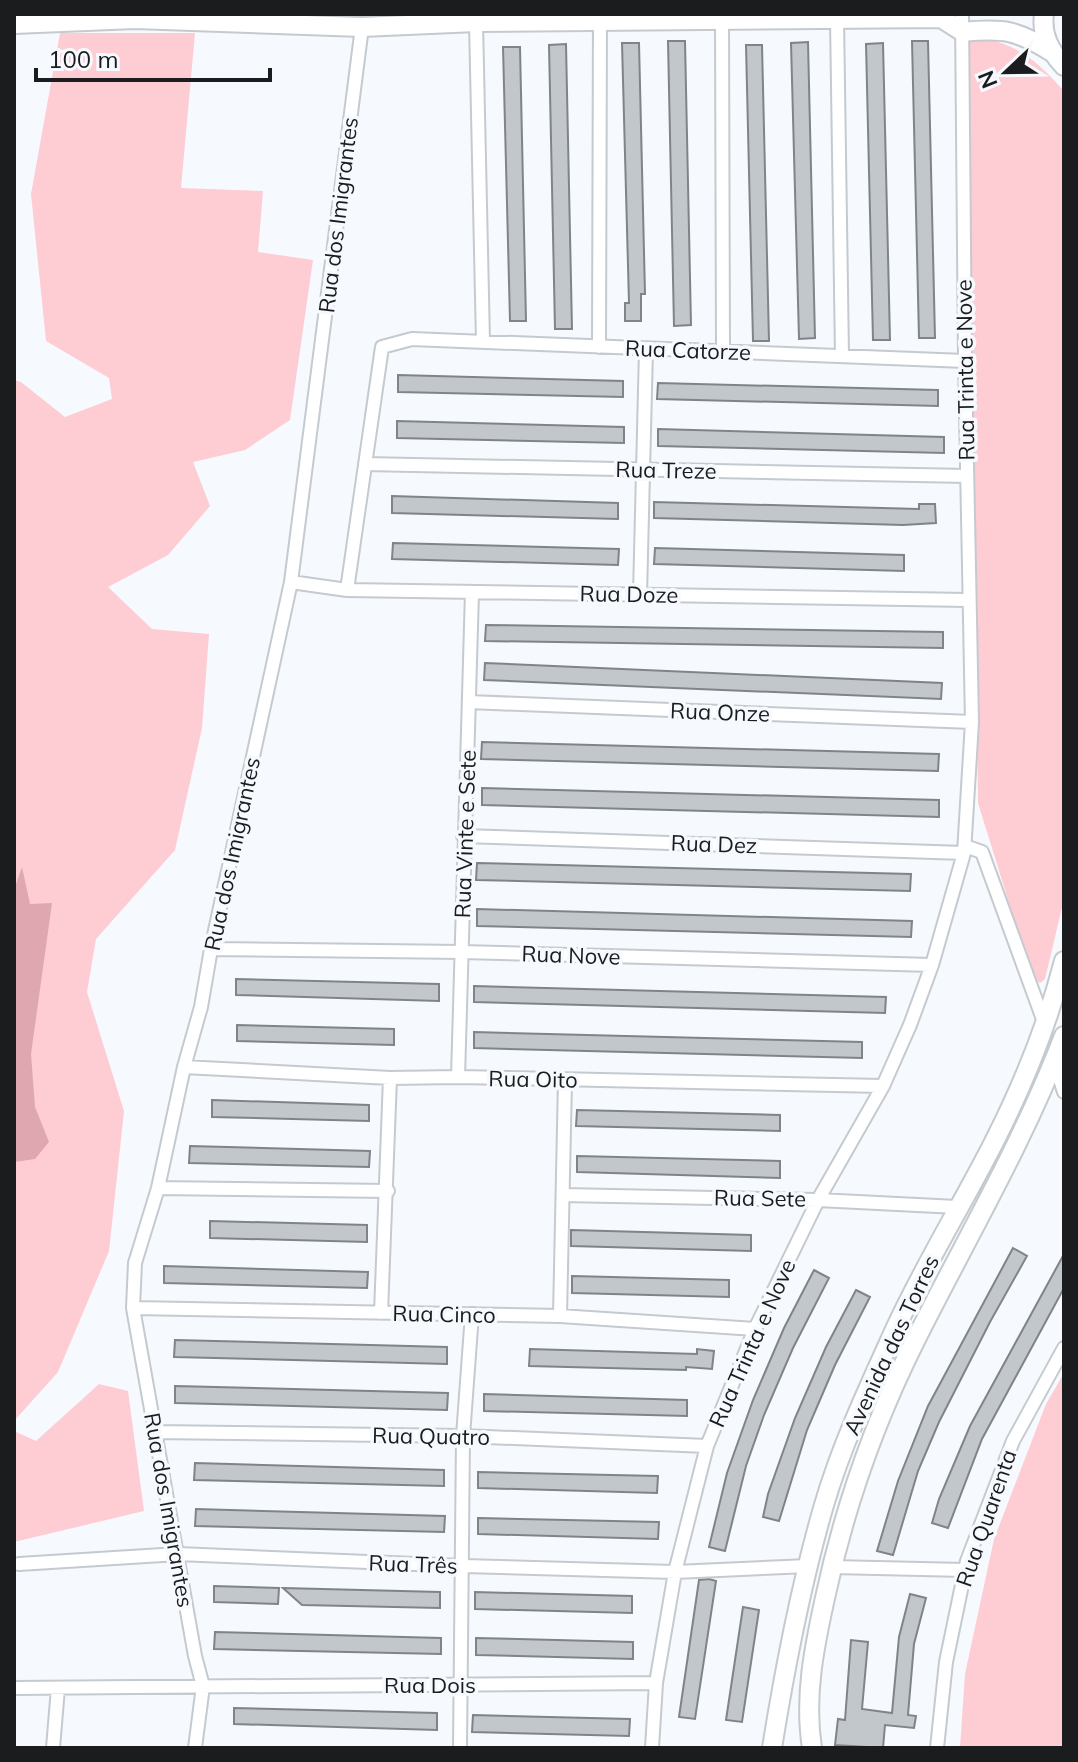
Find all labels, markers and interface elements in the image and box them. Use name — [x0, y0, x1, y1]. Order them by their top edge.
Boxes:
scale bar — [36, 32, 270, 82]
north arrow — [966, 32, 1046, 112]
text: 100 m — [48, 44, 119, 74]
text: N — [971, 67, 1004, 92]
street label: Rua dos Imigrantes — [312, 115, 364, 315]
street label: Rua Trinta e Nove — [949, 279, 981, 461]
street label: Rua Catorze — [625, 334, 751, 366]
street label: Rua Treze — [615, 455, 717, 485]
street label: Rua Doze — [579, 579, 679, 609]
street label: Rua Onze — [670, 696, 770, 728]
street label: Rua Vinte e Sete — [448, 749, 482, 919]
street label: Rua dos Imigrantes — [198, 755, 266, 953]
street label: Rua Dez — [670, 828, 758, 860]
street label: Rua Nove — [521, 939, 621, 971]
street label: Rua Oito — [488, 1064, 578, 1094]
street label: Rua Sete — [714, 1183, 806, 1213]
street label: Avenida das Torres — [837, 1251, 945, 1439]
street label: Rua Trinta e Nove — [702, 1255, 802, 1431]
street label: Rua Cinco — [392, 1299, 496, 1329]
street label: Rua dos Imigrantes — [138, 1410, 200, 1610]
street label: Rua Quatro — [372, 1421, 490, 1451]
street label: Rua Quarenta — [949, 1446, 1023, 1590]
street label: Rua Três — [368, 1548, 458, 1580]
street label: Rua Dois — [384, 1671, 476, 1699]

